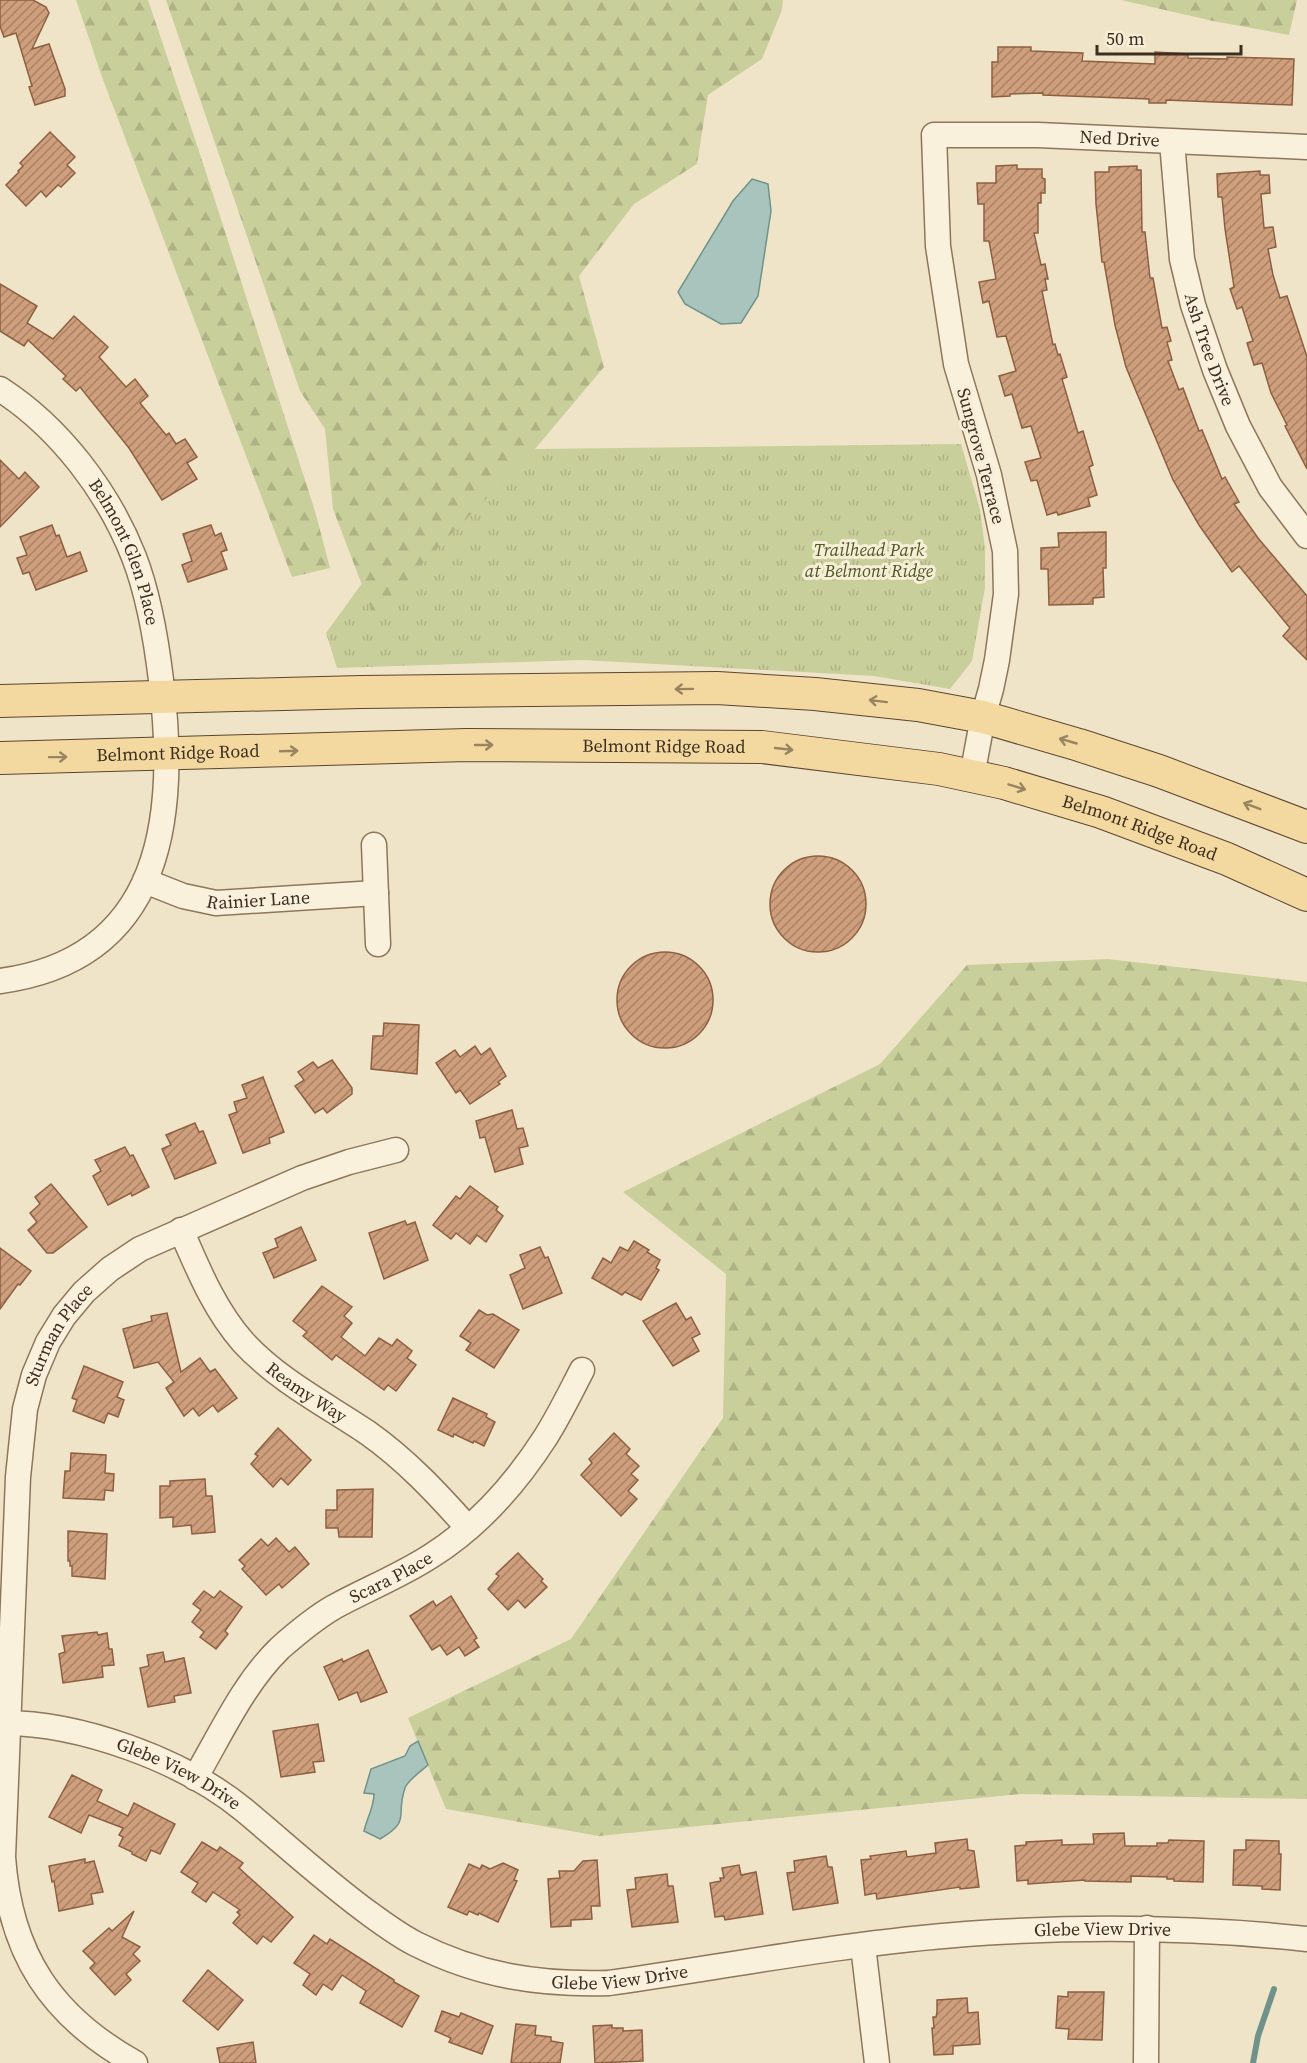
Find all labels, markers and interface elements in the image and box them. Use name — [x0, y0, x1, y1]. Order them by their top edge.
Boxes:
scale bar — [1097, 18, 1241, 56]
text: 50 m — [1106, 26, 1144, 51]
street label: Ned Drive — [1079, 124, 1160, 152]
street label: Ash Tree Drive — [1179, 291, 1241, 409]
street label: Sungrove Terrace — [951, 385, 1012, 527]
street label: Belmont Glen Place — [83, 473, 166, 627]
park label: Trailhead Park at Belmont Ridge — [805, 537, 934, 583]
one-way arrow — [674, 683, 694, 694]
one-way arrow — [869, 695, 889, 706]
street label: Belmont Ridge Road — [582, 733, 746, 759]
one-way arrow — [1059, 735, 1078, 747]
street label: Belmont Ridge Road — [96, 738, 260, 767]
one-way arrow — [473, 739, 493, 751]
one-way arrow — [773, 744, 793, 755]
one-way arrow — [278, 745, 298, 756]
one-way arrow — [48, 751, 68, 763]
one-way arrow — [1007, 782, 1026, 793]
street label: Belmont Ridge Road — [1059, 788, 1221, 866]
one-way arrow — [1244, 800, 1262, 811]
street label: Rainier Lane — [204, 884, 311, 915]
street label: Sturman Place — [19, 1277, 98, 1389]
street label: Reamy Way — [261, 1356, 353, 1429]
street label: Scara Place — [345, 1545, 437, 1609]
street label: Glebe View Drive — [113, 1731, 247, 1815]
street label: Glebe View Drive — [1033, 1916, 1172, 1942]
street label: Glebe View Drive — [551, 1958, 690, 1995]

